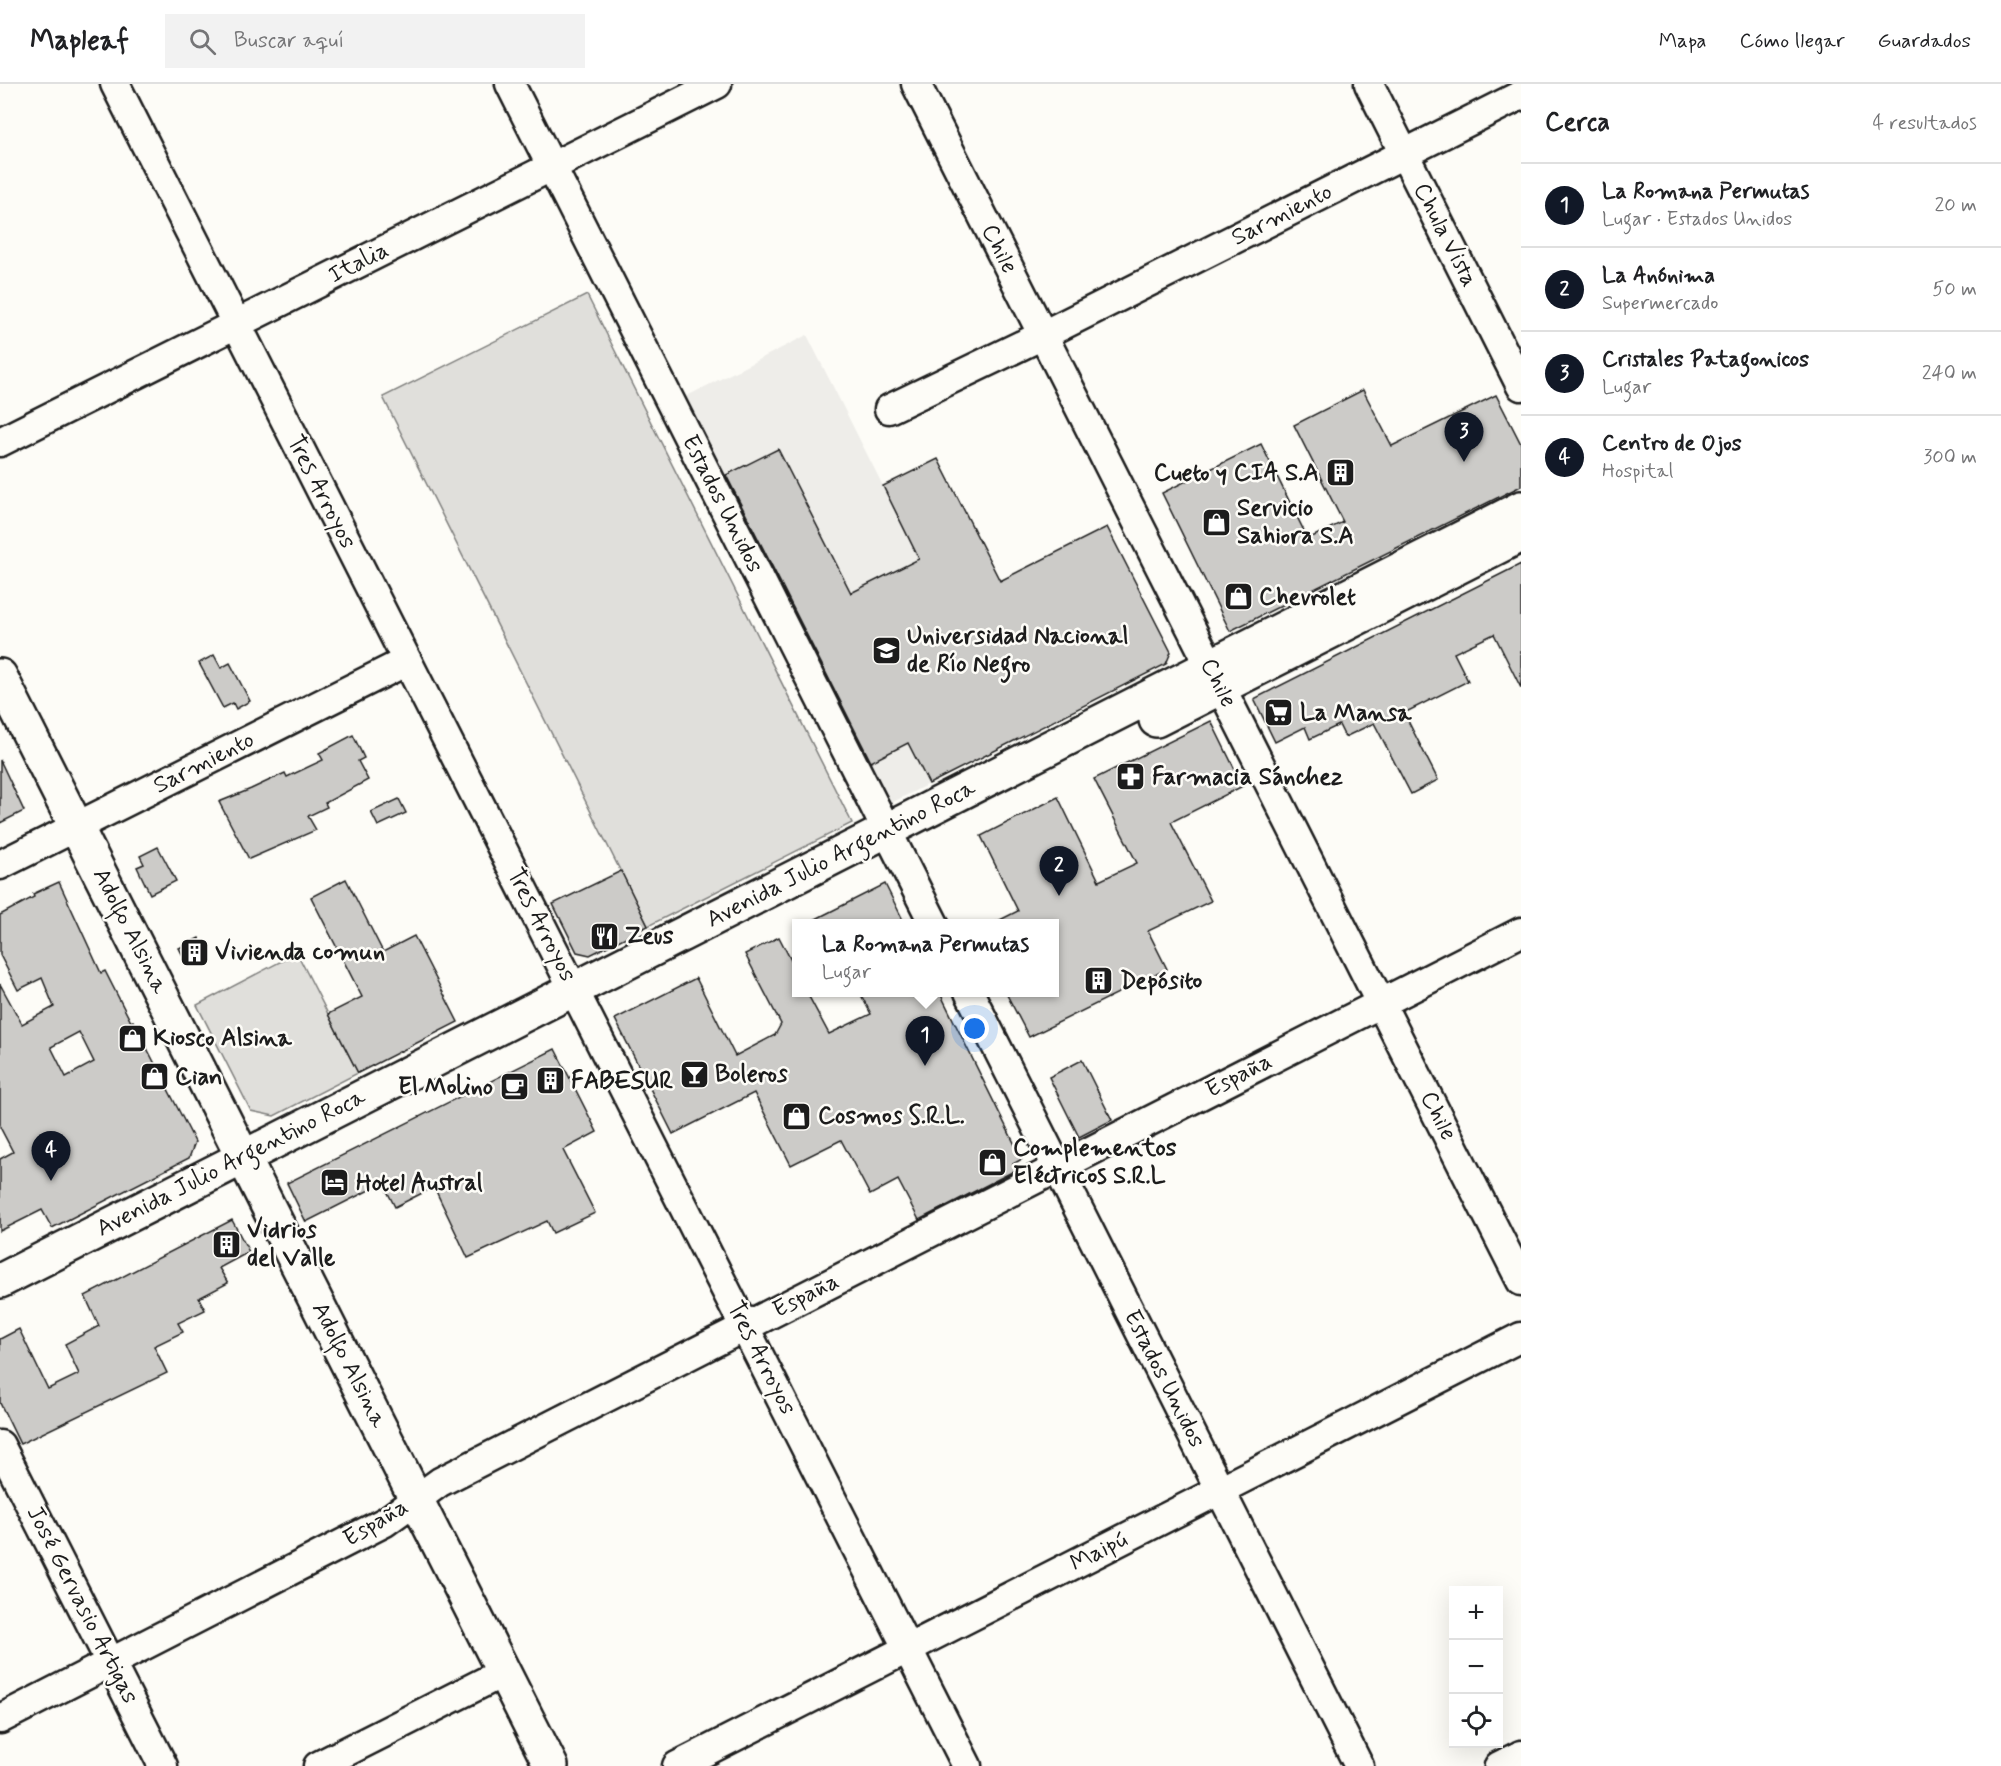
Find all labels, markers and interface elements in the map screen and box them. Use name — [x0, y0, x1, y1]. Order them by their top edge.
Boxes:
search box — [165, 14, 585, 68]
text: Mapleaf — [30, 23, 129, 60]
icon: search — [186, 25, 219, 58]
text: Buscar aquí — [234, 27, 344, 55]
text: Mapa — [1659, 27, 1707, 55]
text: Cómo llegar — [1740, 27, 1845, 55]
text: Guardados — [1878, 27, 1971, 55]
text: Cerca — [1545, 106, 1610, 140]
text: 4 resultados — [1873, 110, 1977, 137]
street label: Sarmiento — [1226, 176, 1338, 254]
street label: Chula Vista — [1406, 178, 1484, 292]
text: La Romana Permutas — [1602, 178, 1809, 206]
text: 1 — [1560, 192, 1569, 219]
text: 20 m — [1934, 192, 1977, 219]
text: Lugar · Estados Unidos — [1602, 206, 1792, 233]
street label: Chile — [974, 219, 1024, 279]
street label: Italia — [324, 235, 394, 291]
text: La Anónima — [1602, 262, 1715, 290]
text: 2 — [1560, 276, 1569, 303]
text: 50 m — [1932, 276, 1977, 303]
text: Supermercado — [1602, 290, 1718, 317]
text: Cristales Patagonicos — [1602, 346, 1809, 374]
text: 3 — [1560, 360, 1569, 387]
text: 240 m — [1922, 360, 1977, 387]
text: Lugar — [1602, 374, 1651, 401]
pin: 3 — [1444, 412, 1484, 462]
street label: Tres Arroyos — [279, 430, 363, 554]
street label: Estados Unidos — [674, 430, 770, 578]
text: Centro de Ojos — [1602, 430, 1742, 458]
text: 4 — [1559, 444, 1570, 471]
text: 300 m — [1923, 444, 1977, 471]
building icon: Cueto y CIA S.A — [1324, 457, 1356, 489]
place label: Cueto y CIA S.A — [1154, 458, 1319, 489]
text: Hospital — [1602, 458, 1673, 485]
place label: Servicio Sahiora S.A — [1237, 493, 1354, 552]
shop icon: Servicio Sahiora S.A — [1200, 506, 1232, 538]
shop icon: Chevrolet — [1222, 581, 1254, 613]
place label: Chevrolet — [1259, 582, 1356, 613]
place label: Universidad Nacional de Río Negro — [907, 621, 1128, 683]
school or university icon: Universidad Nacional de Río Negro — [870, 634, 902, 666]
street label: Chile — [1193, 653, 1243, 713]
supermarket icon: La Mansa — [1263, 697, 1295, 729]
place label: La Mansa — [1300, 698, 1412, 729]
street label: Sarmiento — [148, 724, 260, 802]
pharmacy icon: Farmacia Sánchez — [1115, 761, 1147, 793]
place label: Farmacia Sánchez — [1152, 762, 1343, 793]
street label: Avenida Julio Argentino Roca — [701, 772, 983, 938]
pin: 2 — [1040, 846, 1078, 896]
street label: Adolfo Alsina — [83, 863, 175, 1001]
street label: Tres Arroyos — [499, 863, 583, 987]
popup — [792, 919, 1059, 997]
restaurant icon: Zeus — [588, 920, 620, 952]
place label: Zeus — [625, 921, 674, 952]
text: La Romana Permutas — [822, 931, 1029, 959]
building icon: Vivienda comun — [178, 936, 210, 968]
place label: Vivienda comun — [215, 937, 385, 968]
text: Lugar — [822, 959, 871, 986]
building icon: Depósito — [1083, 965, 1115, 997]
place label: Depósito — [1120, 966, 1202, 997]
your location — [960, 1014, 989, 1043]
pin: 1 — [906, 1016, 944, 1066]
shop icon: Kiosco Alsina — [116, 1022, 148, 1054]
place label: Kiosco Alsina — [153, 1023, 292, 1054]
street label: España — [1200, 1046, 1278, 1106]
bar icon: Boleros — [678, 1058, 710, 1090]
place label: Boleros — [715, 1059, 788, 1090]
shop icon: Cian — [138, 1061, 170, 1093]
place label: Cian — [175, 1062, 223, 1093]
building icon: FABESUR — [534, 1065, 566, 1097]
place label: FABESUR — [571, 1066, 673, 1097]
cafe icon: El Molino — [498, 1071, 530, 1103]
place label: El Molino — [398, 1072, 493, 1103]
street label: Avenida Julio Argentino Roca — [91, 1081, 373, 1247]
street label: Chile — [1413, 1086, 1463, 1146]
shop icon: Cosmos S.R.L. — [781, 1100, 813, 1132]
place label: Cosmos S.R.L. — [818, 1101, 965, 1132]
pin: 4 — [32, 1132, 70, 1181]
place label: Complementos Eléctricos S.R.L — [1013, 1133, 1177, 1192]
shop icon: Complementos Eléctricos S.R.L — [976, 1146, 1008, 1178]
hotel icon: Hotel Austral — [319, 1167, 351, 1199]
place label: Hotel Austral — [356, 1168, 483, 1199]
place label: Vidrios del Valle — [247, 1215, 336, 1274]
building icon: Vidrios del Valle — [210, 1228, 242, 1260]
street label: España — [767, 1266, 845, 1326]
street label: Tres Arroyos — [719, 1296, 803, 1420]
street label: Adolfo Alsina — [302, 1297, 394, 1435]
street label: Estados Unidos — [1116, 1305, 1212, 1453]
street label: España — [338, 1491, 414, 1555]
street label: José Gervasio Artigas — [19, 1501, 145, 1709]
street label: Maipú — [1065, 1524, 1133, 1580]
map controls — [1449, 1586, 1503, 1748]
button: + — [1449, 1586, 1503, 1640]
button: − — [1449, 1640, 1503, 1694]
button: locate — [1449, 1694, 1503, 1748]

